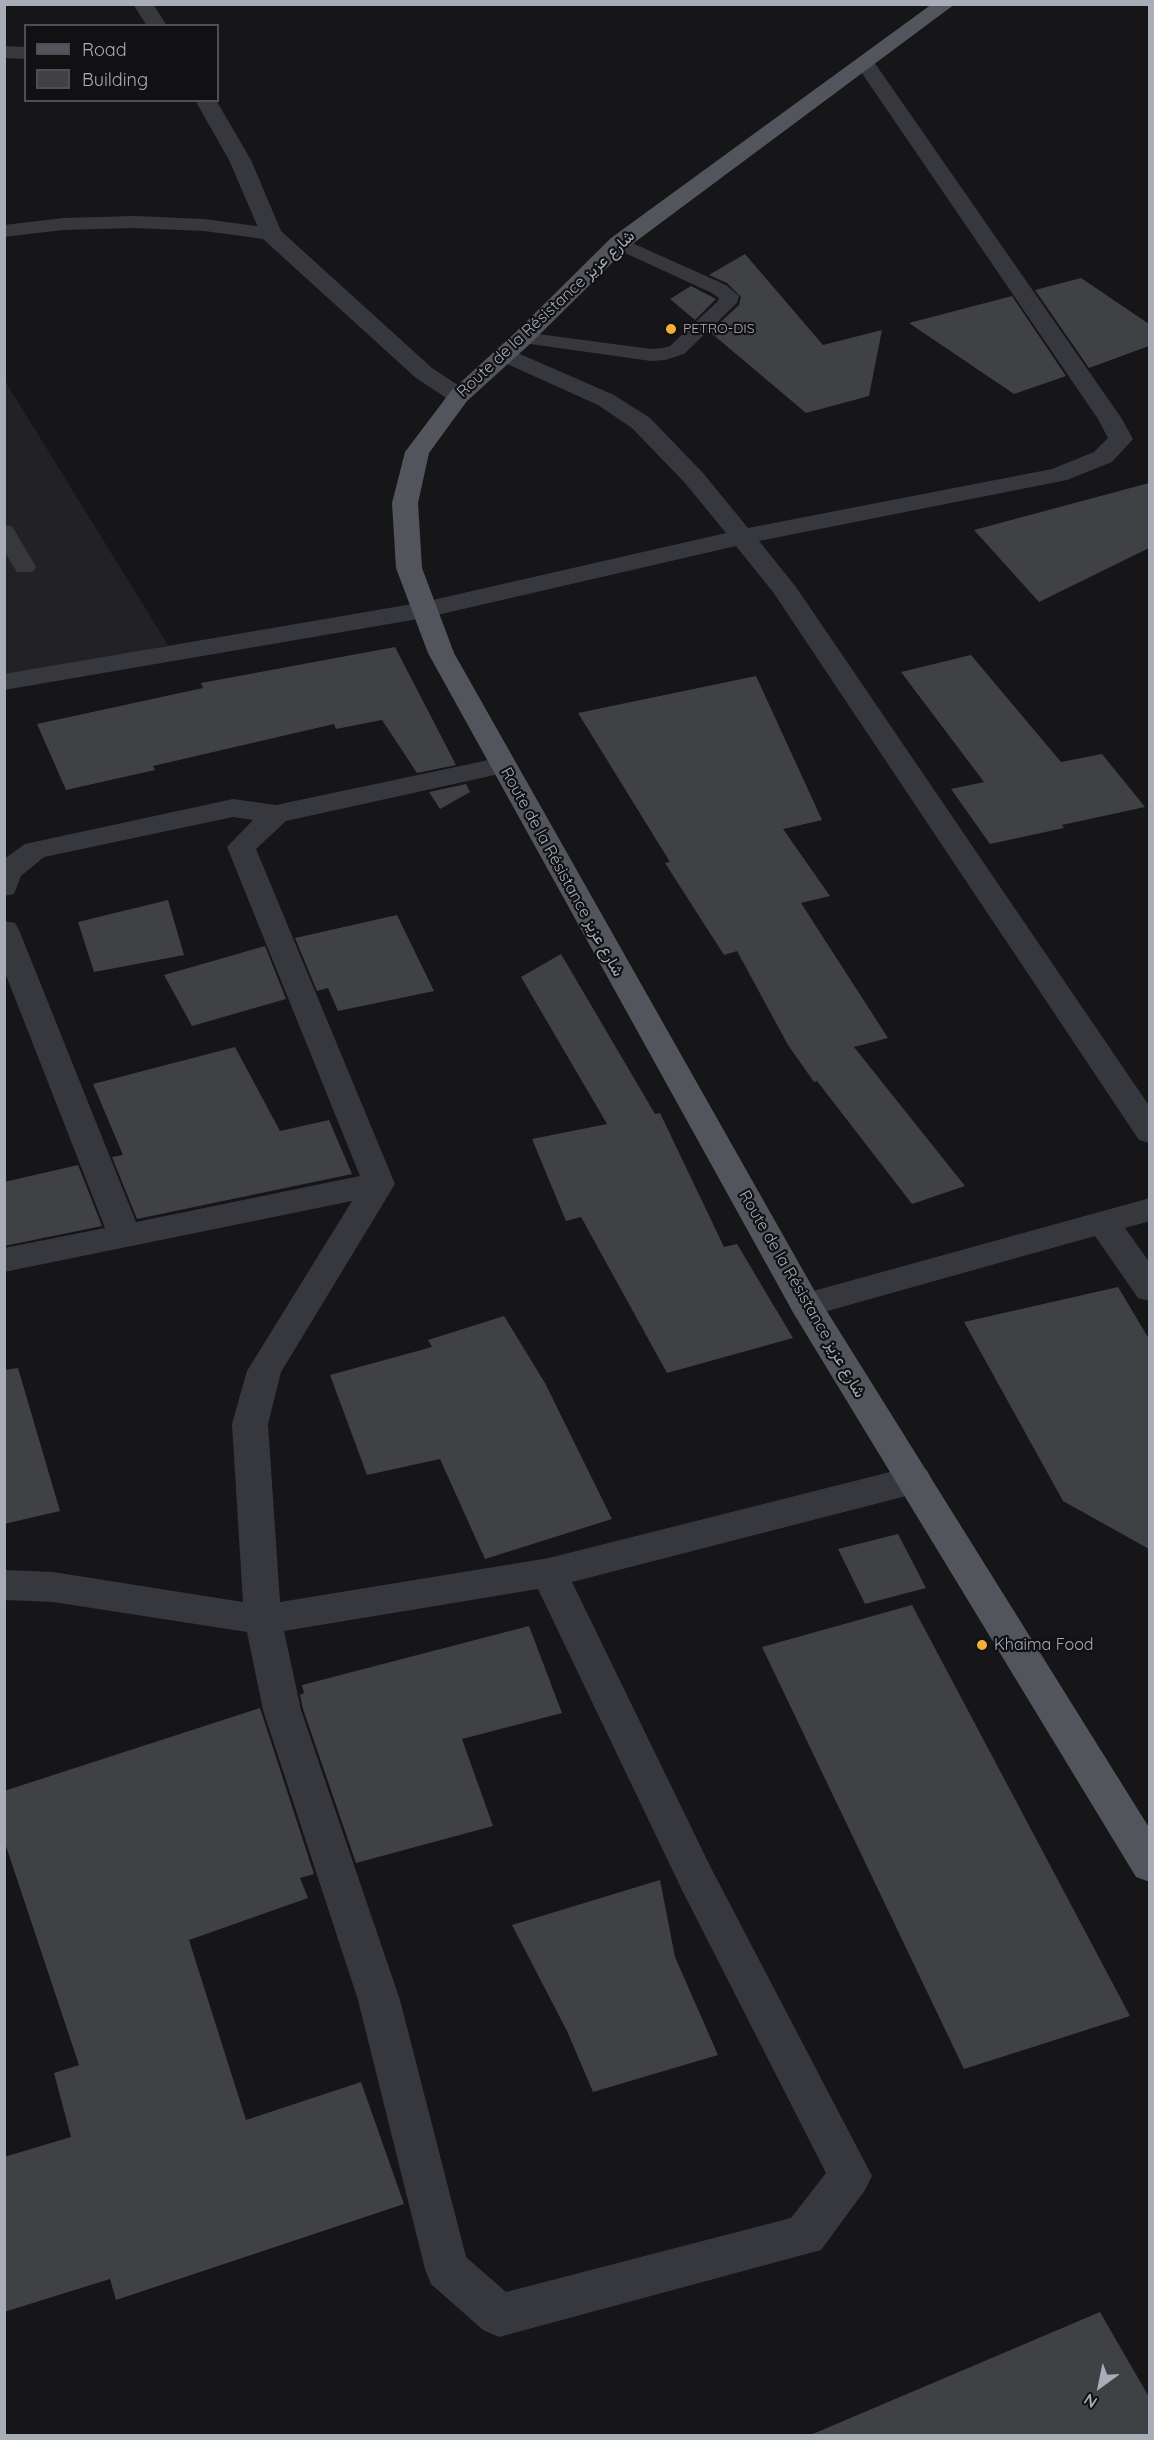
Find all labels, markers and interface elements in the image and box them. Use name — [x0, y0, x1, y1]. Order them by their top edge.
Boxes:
legend — [24, 24, 219, 102]
text: Road — [82, 38, 127, 61]
text: Building — [82, 68, 148, 91]
street label: Route de la Résistance شارع عزيز — [453, 227, 639, 401]
place label: PETRO-DIS — [683, 321, 755, 337]
marker: PETRO-DIS — [664, 322, 678, 336]
street label: Route de la Résistance شارع عزيز — [496, 764, 628, 980]
street label: Route de la Résistance شارع عزيز — [735, 1187, 869, 1401]
place label: Khaima Food — [994, 1635, 1094, 1655]
marker: Khaima Food — [975, 1638, 989, 1652]
north arrow — [1070, 2356, 1130, 2416]
text: N — [1080, 2390, 1101, 2413]

